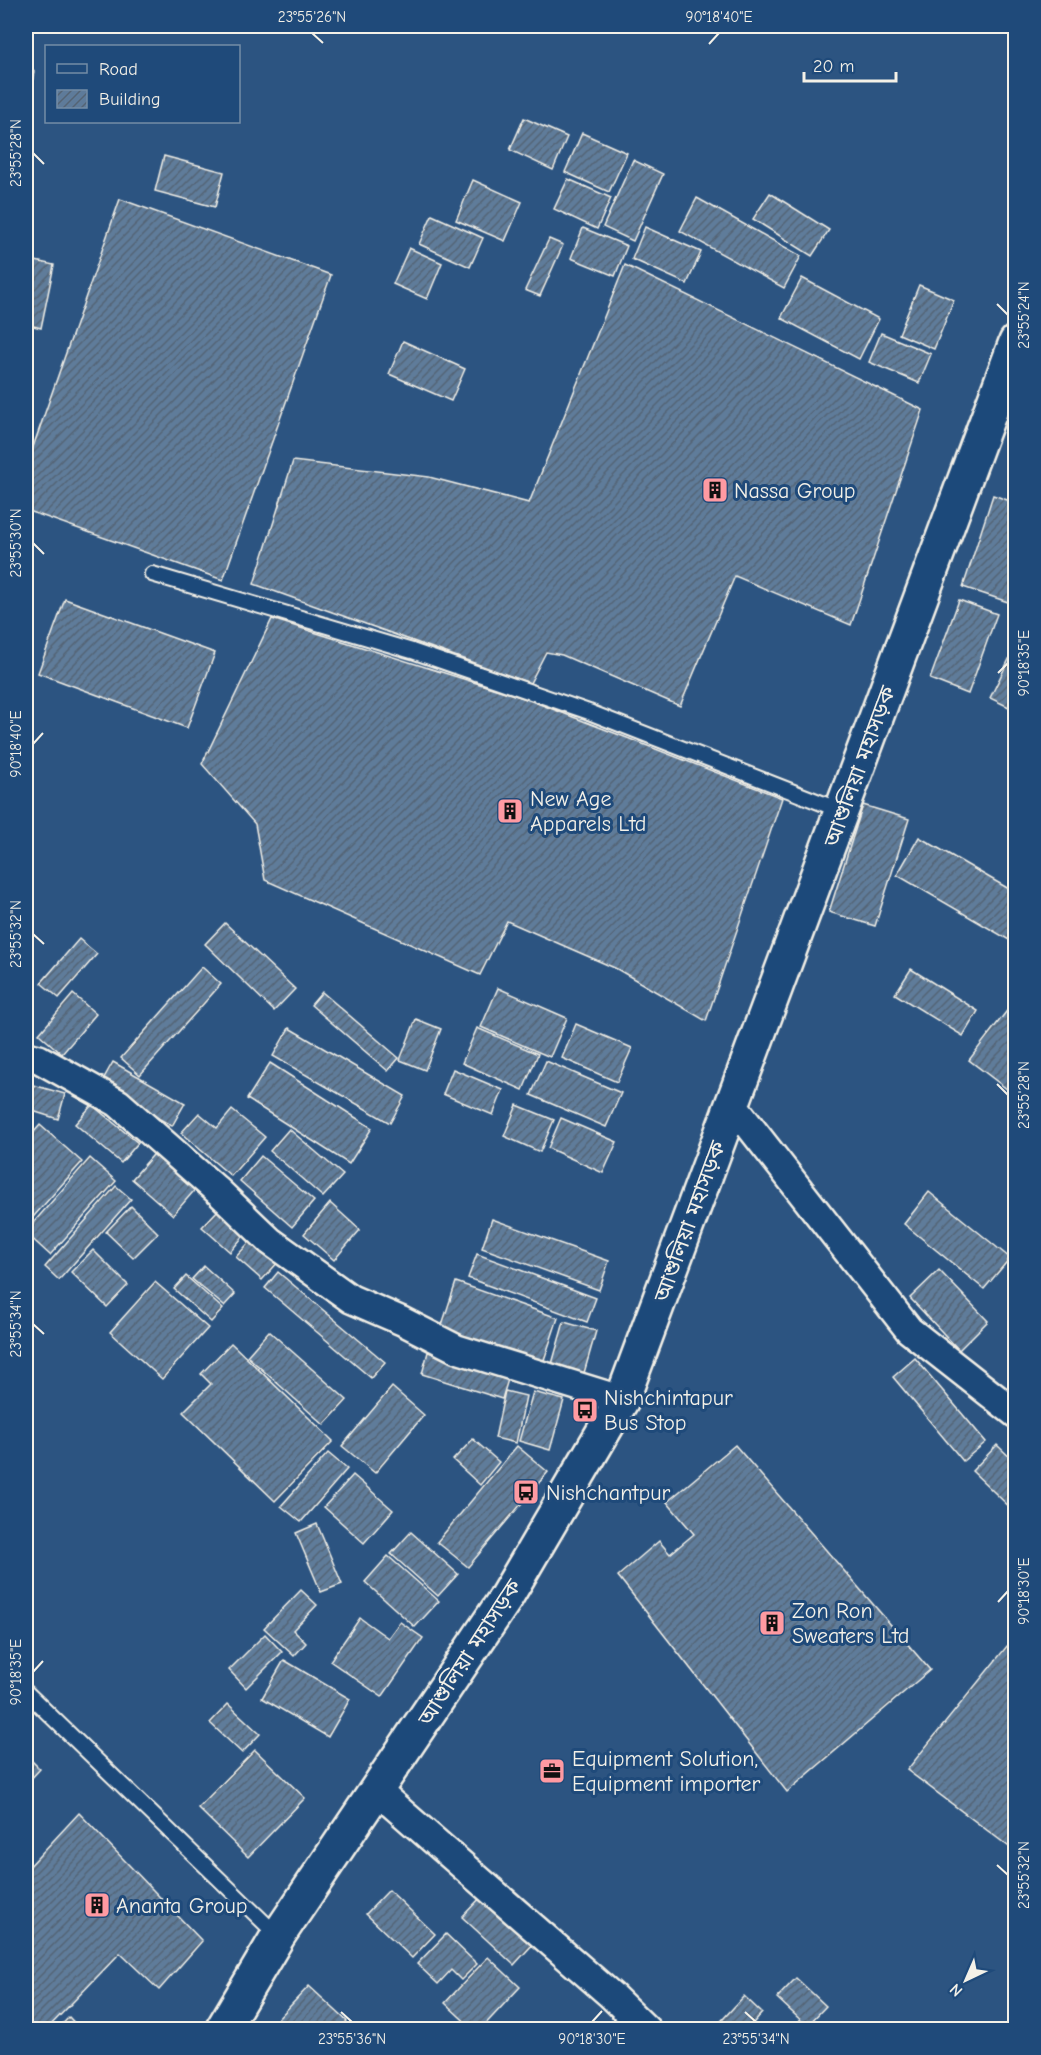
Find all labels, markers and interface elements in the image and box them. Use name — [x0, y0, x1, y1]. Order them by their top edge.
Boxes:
text: 23°55'26"N — [278, 8, 346, 26]
text: 90°18'40"E — [686, 8, 752, 26]
legend — [45, 45, 240, 123]
scale bar — [804, 45, 896, 83]
text: 20 m — [813, 56, 854, 77]
text: Road — [99, 59, 138, 80]
text: Building — [99, 89, 161, 110]
text: 23°55'28"N — [7, 119, 25, 187]
text: 23°55'24"N — [1015, 281, 1033, 349]
building icon: Nassa Group — [700, 475, 730, 505]
place label: Nassa Group — [734, 478, 855, 504]
text: 23°55'30"N — [7, 508, 25, 578]
text: 90°18'35"E — [1015, 630, 1033, 696]
street label: আশুলিয়া মহাসড়ক — [818, 682, 901, 851]
text: 90°18'40"E — [7, 711, 25, 777]
place label: New Age Apparels Ltd — [530, 786, 646, 837]
building icon: New Age Apparels Ltd — [495, 796, 525, 826]
text: 23°55'32"N — [7, 900, 25, 968]
text: 23°55'28"N — [1015, 1061, 1033, 1129]
street label: আশুলিয়া মহাসড়ক — [648, 1137, 731, 1306]
text: 23°55'34"N — [7, 1290, 25, 1358]
place label: Nishchintapur Bus Stop — [604, 1385, 733, 1436]
bus stop icon: Nishchintapur Bus Stop — [570, 1395, 600, 1425]
bus stop icon: Nishchantpur — [511, 1477, 541, 1507]
place label: Nishchantpur — [546, 1480, 671, 1506]
text: 90°18'30"E — [1015, 1557, 1033, 1625]
street label: আশুলিয়া মহাসড়ক — [412, 1574, 527, 1731]
place label: Zon Ron Sweaters Ltd — [792, 1598, 910, 1649]
building icon: Zon Ron Sweaters Ltd — [757, 1608, 787, 1638]
text: 90°18'35"E — [7, 1639, 25, 1705]
place label: Equipment Solution, Equipment importer — [572, 1746, 760, 1797]
office icon: Equipment Solution, Equipment importer — [537, 1756, 567, 1786]
text: 23°55'32"N — [1015, 1841, 1033, 1909]
building icon: Ananta Group — [82, 1890, 112, 1920]
place label: Ananta Group — [116, 1893, 248, 1919]
north arrow — [936, 1950, 996, 2010]
text: N — [946, 1980, 966, 2000]
text: 23°55'36"N — [318, 2030, 386, 2048]
text: 90°18'30"E — [558, 2030, 626, 2048]
text: 23°55'34"N — [722, 2030, 790, 2048]

